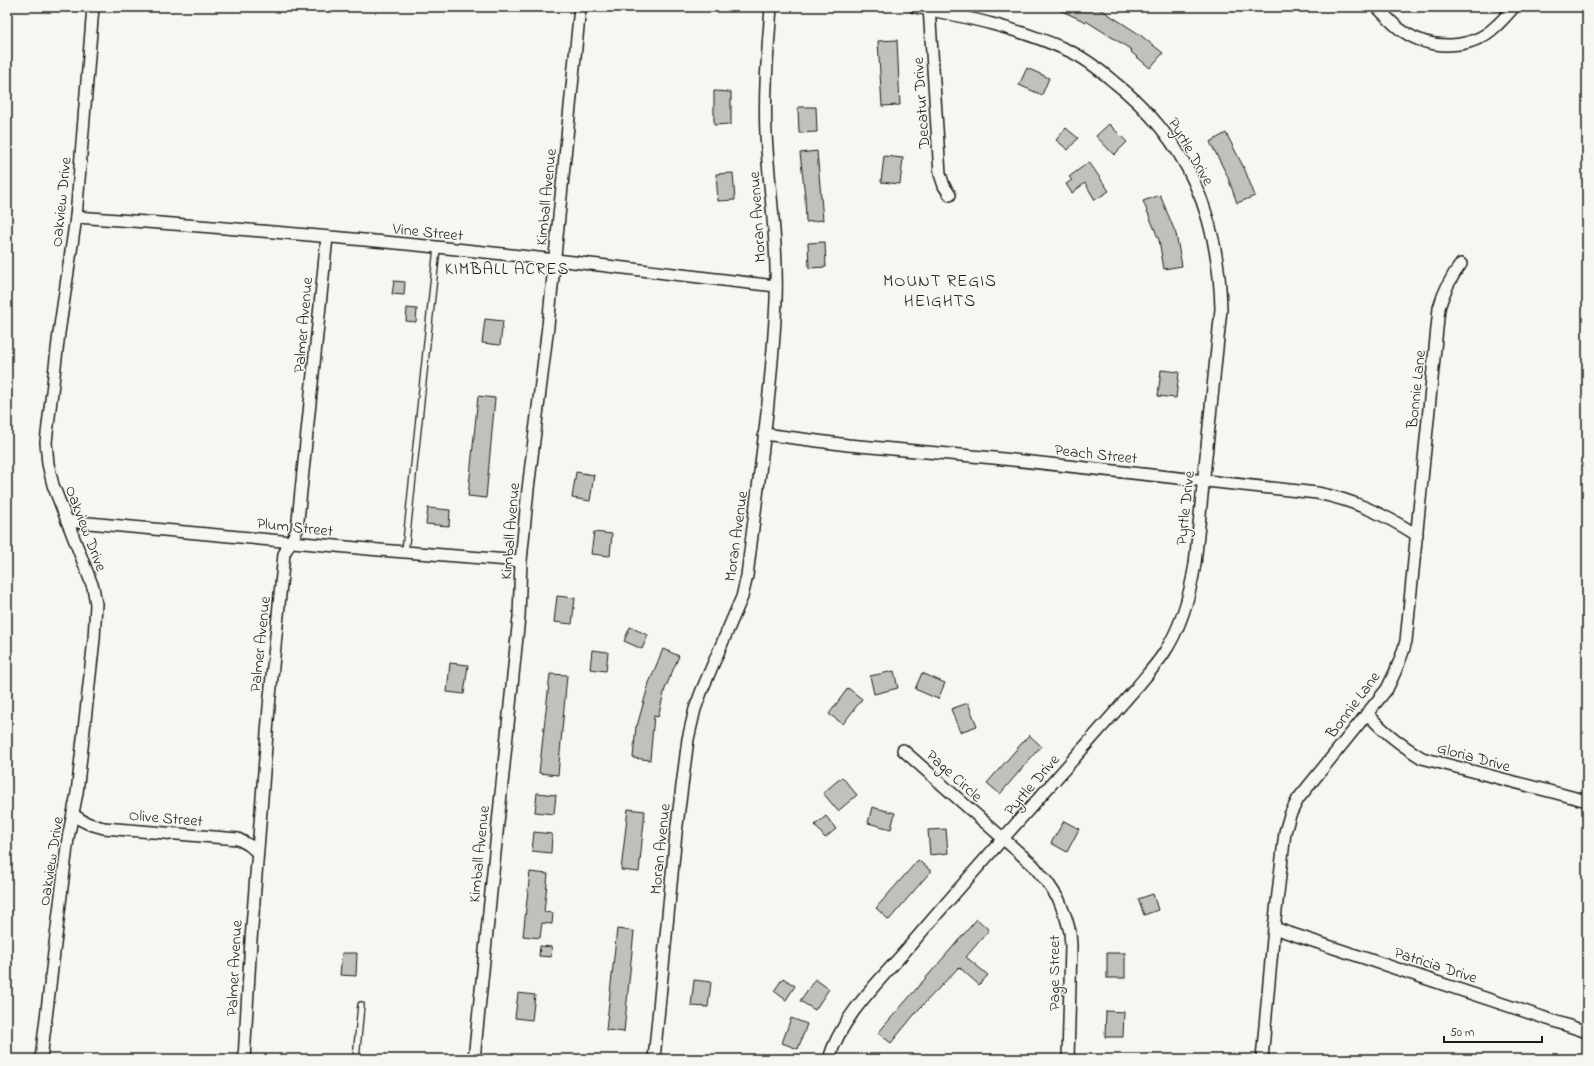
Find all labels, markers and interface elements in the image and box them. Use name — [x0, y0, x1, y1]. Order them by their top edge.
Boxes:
street label: Decatur Drive — [907, 56, 937, 150]
street label: Pyrtle Drive — [1161, 114, 1220, 191]
street label: Kimball Avenue — [530, 147, 564, 247]
street label: Oakview Drive — [45, 155, 79, 248]
street label: Moran Avenue — [743, 170, 773, 263]
street label: Vine Street — [390, 217, 465, 249]
district label: KIMBALL ACRES — [445, 257, 569, 282]
district label: MOUNT REGIS HEIGHTS — [883, 269, 997, 314]
street label: Palmer Avenue — [288, 275, 320, 374]
street label: Bonnie Lane — [1401, 348, 1433, 431]
street label: Peach Street — [1053, 439, 1139, 471]
street label: Pyrtle Drive — [1170, 469, 1202, 547]
street label: Kimball Avenue — [495, 481, 527, 581]
street label: Oakview Drive — [58, 482, 113, 576]
street label: Moran Avenue — [719, 489, 755, 583]
street label: Plum Street — [255, 512, 335, 544]
street label: Palmer Avenue — [244, 594, 278, 693]
street label: Bonnie Lane — [1320, 666, 1387, 745]
street label: Gloria Drive — [1434, 737, 1514, 779]
street label: Page Circle — [920, 745, 988, 809]
street label: Pyrtle Drive — [999, 749, 1067, 821]
street label: Moran Avenue — [644, 802, 678, 896]
street label: Olive Street — [128, 804, 204, 834]
street label: Kimball Avenue — [463, 804, 497, 904]
street label: Oakview Drive — [33, 814, 71, 908]
street label: Palmer Avenue — [221, 919, 250, 1017]
street label: Page Street — [1043, 935, 1067, 1011]
street label: Patricia Drive — [1391, 941, 1481, 991]
scale bar — [1444, 1018, 1542, 1044]
text: 50 m — [1450, 1024, 1474, 1042]

